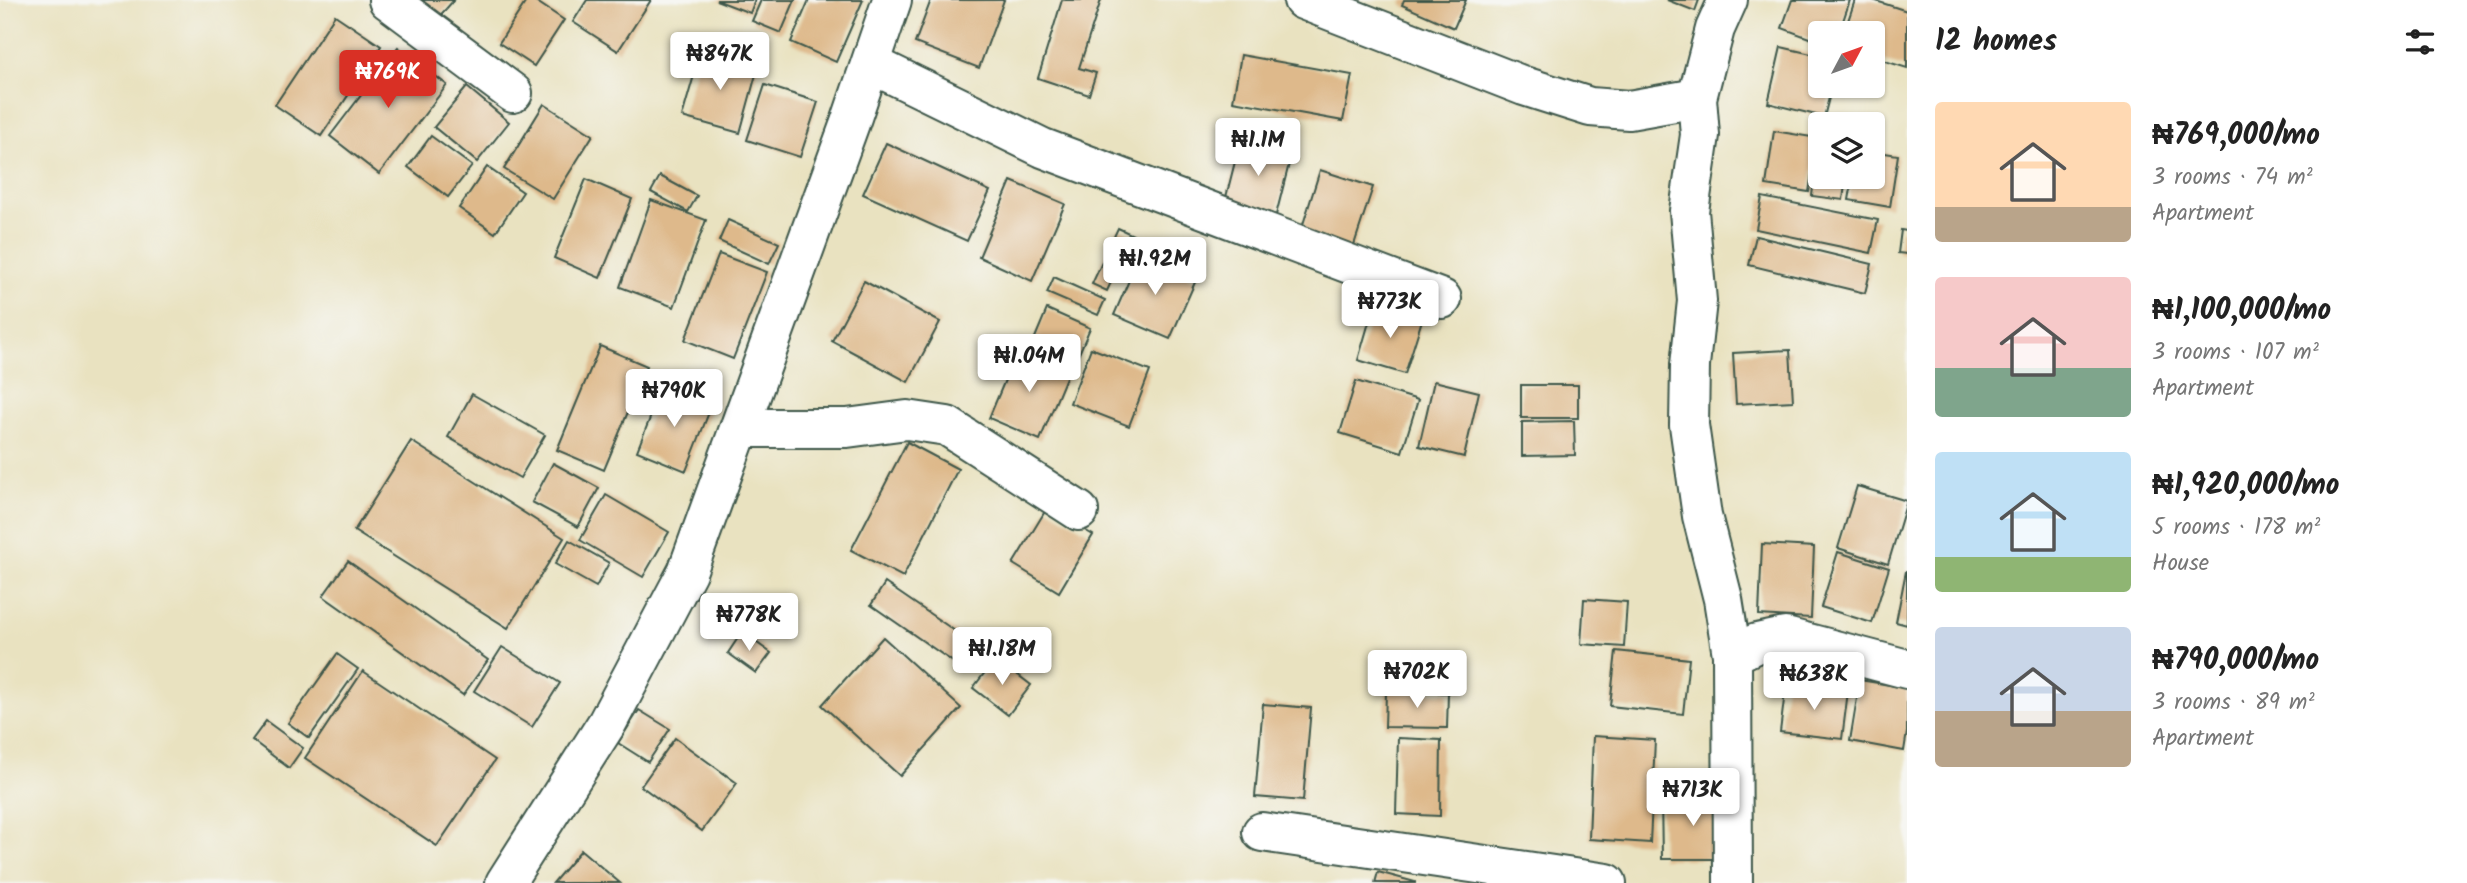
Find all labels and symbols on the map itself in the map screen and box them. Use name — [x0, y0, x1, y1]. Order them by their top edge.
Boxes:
north arrow — [1808, 21, 1885, 98]
pin: ₦847K — [671, 32, 769, 92]
pin: ₦769K — [339, 50, 437, 110]
pin: ₦1.1M — [1209, 118, 1307, 178]
pin: ₦1.92M — [1098, 238, 1212, 297]
pin: ₦773K — [1341, 280, 1439, 340]
pin: ₦1.04M — [972, 334, 1086, 394]
pin: ₦790K — [625, 370, 723, 429]
pin: ₦778K — [700, 594, 798, 653]
pin: ₦1.18M — [945, 628, 1059, 687]
pin: ₦702K — [1368, 650, 1466, 710]
pin: ₦638K — [1765, 652, 1863, 712]
pin: ₦713K — [1644, 768, 1742, 828]

